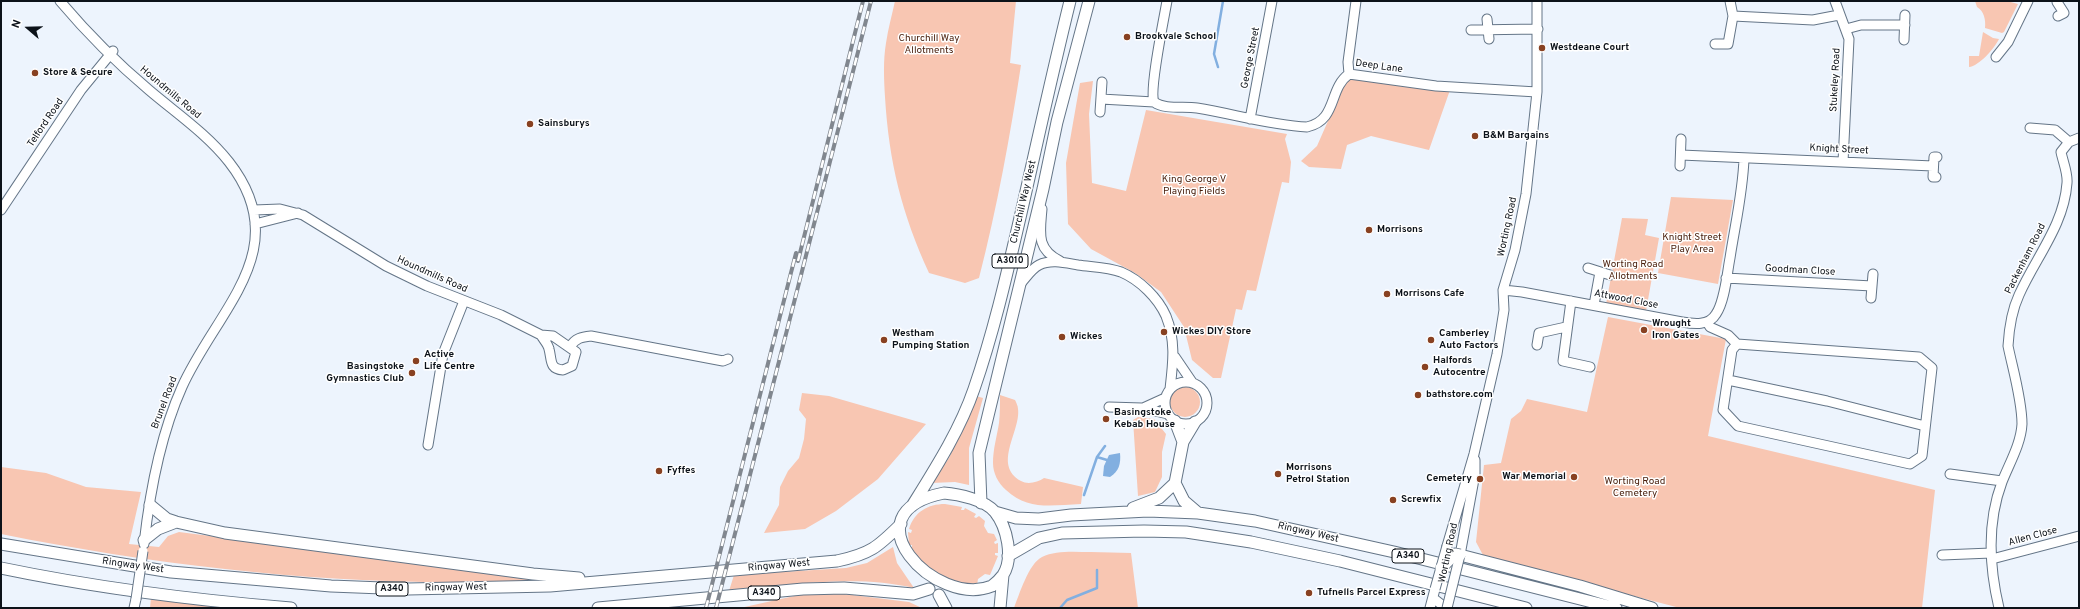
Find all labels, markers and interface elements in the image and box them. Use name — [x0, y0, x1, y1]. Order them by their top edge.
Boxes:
north arrow — [8, 8, 48, 48]
text: N — [9, 18, 25, 30]
street label: George Street — [1239, 26, 1263, 90]
place label: Brookvale School — [1135, 31, 1216, 43]
marker: Brookvale School — [1122, 32, 1132, 42]
park label: Churchill Way Allotments — [899, 33, 959, 56]
place label: Westdeane Court — [1550, 42, 1629, 54]
marker: Westdeane Court — [1537, 43, 1547, 53]
street label: Stukeley Road — [1828, 48, 1844, 112]
street label: Deep Lane — [1354, 58, 1404, 76]
street label: Houndmills Road — [137, 64, 203, 122]
place label: Store & Secure — [43, 67, 113, 79]
marker: Store & Secure — [30, 68, 40, 78]
street label: Telford Road — [25, 96, 67, 150]
place label: Sainsburys — [538, 118, 590, 130]
marker: Sainsburys — [525, 119, 535, 129]
place label: B&M Bargains — [1483, 130, 1549, 142]
marker: B&M Bargains — [1470, 131, 1480, 141]
street label: Knight Street — [1809, 142, 1869, 158]
street label: Churchill Way West — [1009, 159, 1039, 245]
park label: King George V Playing Fields — [1162, 174, 1226, 198]
street label: Worting Road — [1496, 196, 1520, 258]
street label: Packenham Road — [2003, 222, 2049, 296]
place label: Morrisons — [1377, 224, 1423, 236]
marker: Morrisons — [1364, 225, 1374, 235]
park label: Knight Street Play Area — [1662, 232, 1722, 256]
street label: Houndmills Road — [395, 254, 469, 296]
road number: A3010 — [992, 254, 1028, 268]
park label: Worting Road Allotments — [1603, 259, 1663, 282]
street label: Goodman Close — [1765, 263, 1835, 279]
place label: Morrisons Cafe — [1395, 288, 1464, 300]
street label: Attwood Close — [1593, 288, 1659, 312]
marker: Morrisons Cafe — [1382, 289, 1392, 299]
place label: Wrought Iron Gates — [1652, 318, 1699, 342]
marker: Wrought Iron Gates — [1639, 325, 1649, 335]
place label: Wickes DIY Store — [1172, 326, 1251, 338]
marker: Wickes DIY Store — [1159, 327, 1169, 337]
place label: Westham Pumping Station — [892, 328, 969, 352]
place label: Camberley Auto Factors — [1439, 328, 1498, 352]
place label: Wickes — [1070, 331, 1102, 343]
marker: Wickes — [1057, 332, 1067, 342]
marker: Westham Pumping Station — [879, 335, 889, 345]
marker: Camberley Auto Factors — [1426, 335, 1436, 345]
place label: Active Life Centre — [424, 349, 475, 372]
place label: Halfords Autocentre — [1433, 355, 1485, 378]
marker: Active Life Centre — [411, 356, 421, 366]
place label: Basingstoke Gymnastics Club — [326, 361, 404, 384]
marker: Halfords Autocentre — [1420, 362, 1430, 372]
marker: Basingstoke Gymnastics Club — [407, 368, 417, 378]
street label: Brunel Road — [149, 375, 181, 431]
place label: bathstore.com — [1426, 389, 1493, 401]
marker: bathstore.com — [1413, 390, 1423, 400]
place label: Basingstoke Kebab House — [1114, 407, 1175, 430]
marker: Basingstoke Kebab House — [1101, 414, 1111, 424]
place label: Morrisons Petrol Station — [1286, 462, 1350, 486]
place label: Fyffes — [667, 465, 696, 477]
marker: Fyffes — [654, 466, 664, 476]
marker: Morrisons Petrol Station — [1273, 469, 1283, 479]
place label: War Memorial — [1502, 471, 1566, 483]
marker: War Memorial — [1569, 472, 1579, 482]
place label: Cemetery — [1426, 473, 1472, 485]
marker: Cemetery — [1475, 474, 1485, 484]
park label: Worting Road Cemetery — [1605, 476, 1665, 500]
place label: Screwfix — [1401, 494, 1441, 506]
marker: Screwfix — [1388, 495, 1398, 505]
street label: Ringway West — [1276, 520, 1340, 546]
street label: Worting Road — [1437, 522, 1461, 584]
street label: Allen Close — [2007, 525, 2059, 549]
road number: A340 — [1392, 549, 1424, 563]
street label: Ringway West — [101, 556, 165, 576]
street label: Ringway West — [747, 557, 811, 575]
street label: Ringway West — [425, 581, 487, 595]
road number: A340 — [376, 582, 408, 596]
road number: A340 — [748, 586, 780, 600]
place label: Tufnells Parcel Express — [1317, 587, 1426, 599]
marker: Tufnells Parcel Express — [1304, 588, 1314, 598]

